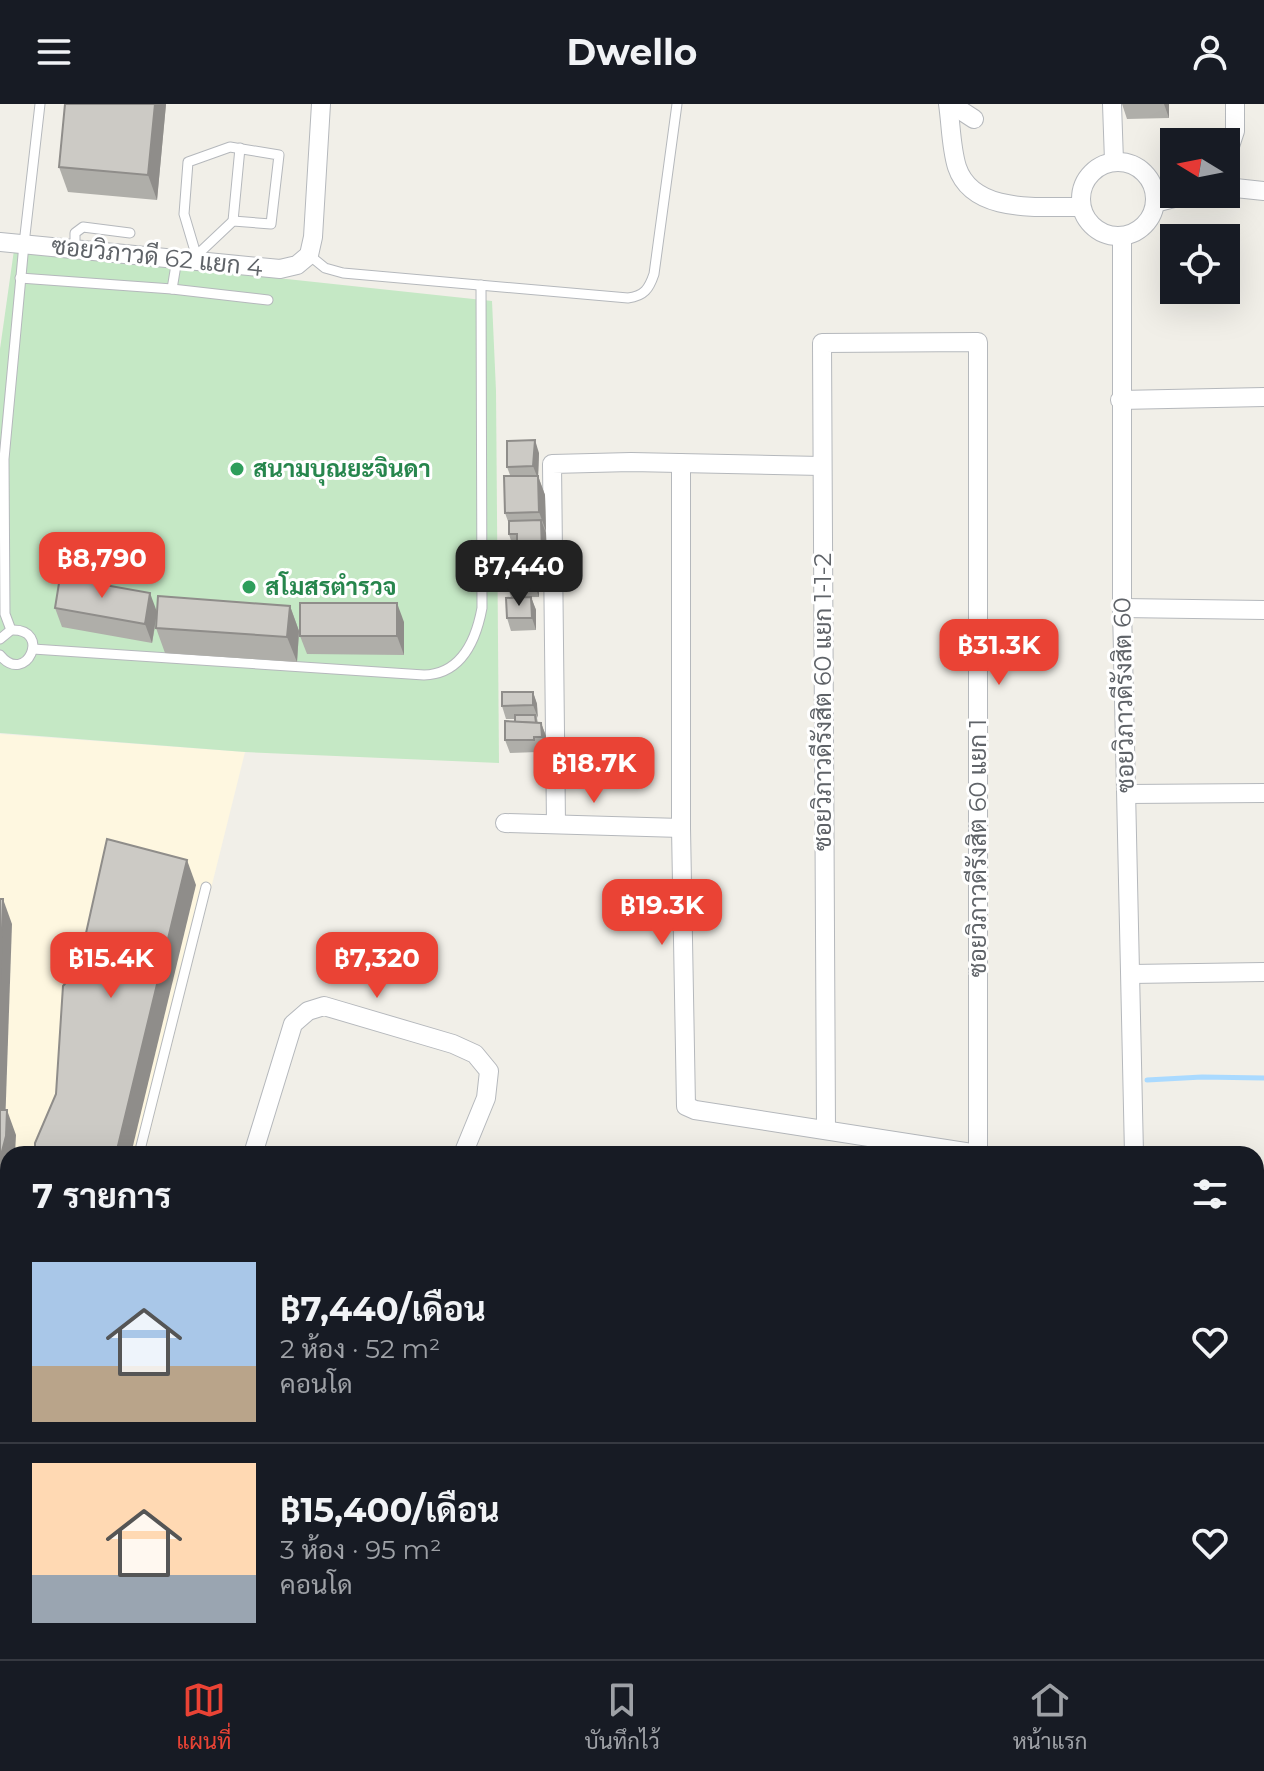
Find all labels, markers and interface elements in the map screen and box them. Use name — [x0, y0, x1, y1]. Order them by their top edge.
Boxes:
icon: menu — [32, 30, 76, 74]
text: Dwello — [567, 30, 697, 74]
icon: person — [1188, 30, 1232, 74]
north arrow — [1160, 128, 1240, 208]
map controls — [1160, 128, 1240, 304]
button: locate — [1160, 224, 1240, 304]
street label: ซอยวิภาวดี 62 แยก 4 — [50, 231, 264, 282]
place label: สนามบุณยะจินดา — [253, 454, 431, 486]
marker: สนามบุณยะจินดา — [228, 460, 246, 478]
pin: ฿8,790 — [37, 532, 167, 600]
pin: ฿7,440 — [454, 540, 584, 608]
text: ฿8,790 — [57, 542, 147, 574]
text: ฿7,440 — [474, 550, 564, 582]
street label: ซอยวิภาวดีรังสิต 60 แยก 1-1-2 — [808, 553, 837, 851]
place label: สโมสรตำรวจ — [265, 571, 397, 601]
marker: สโมสรตำรวจ — [240, 578, 258, 596]
street label: ซอยวิภาวดีรังสิต 60 — [1107, 597, 1140, 793]
pin: ฿31.3K — [934, 619, 1064, 687]
text: ฿31.3K — [958, 629, 1040, 661]
street label: ซอยวิภาวดีรังสิต 60 แยก 1 — [963, 719, 992, 977]
pin: ฿18.7K — [529, 737, 659, 805]
text: ฿18.7K — [551, 747, 637, 779]
pin: ฿19.3K — [597, 879, 727, 947]
text: ฿19.3K — [620, 889, 704, 921]
pin: ฿15.4K — [46, 932, 176, 1000]
pin: ฿7,320 — [312, 932, 442, 1000]
text: ฿15.4K — [68, 942, 154, 974]
text: ฿7,320 — [334, 942, 420, 974]
icon: filters — [1188, 1172, 1232, 1216]
text: 7 รายการ — [32, 1175, 172, 1217]
text: ฿7,440/เดือน — [280, 1288, 486, 1330]
icon: home — [96, 1294, 192, 1390]
icon: heart — [1188, 1320, 1232, 1364]
text: 2 ห้อง · 52 m² — [280, 1333, 440, 1365]
text: คอนโด — [280, 1368, 353, 1400]
text: ฿15,400/เดือน — [280, 1489, 500, 1531]
icon: home — [96, 1495, 192, 1591]
icon: heart — [1188, 1521, 1232, 1565]
text: 3 ห้อง · 95 m² — [280, 1534, 441, 1566]
text: คอนโด — [280, 1569, 353, 1601]
tab: แผนที่ — [177, 1678, 231, 1755]
tab: บันทึกไว้ — [584, 1678, 660, 1755]
tab: หน้าแรก — [1013, 1678, 1087, 1755]

